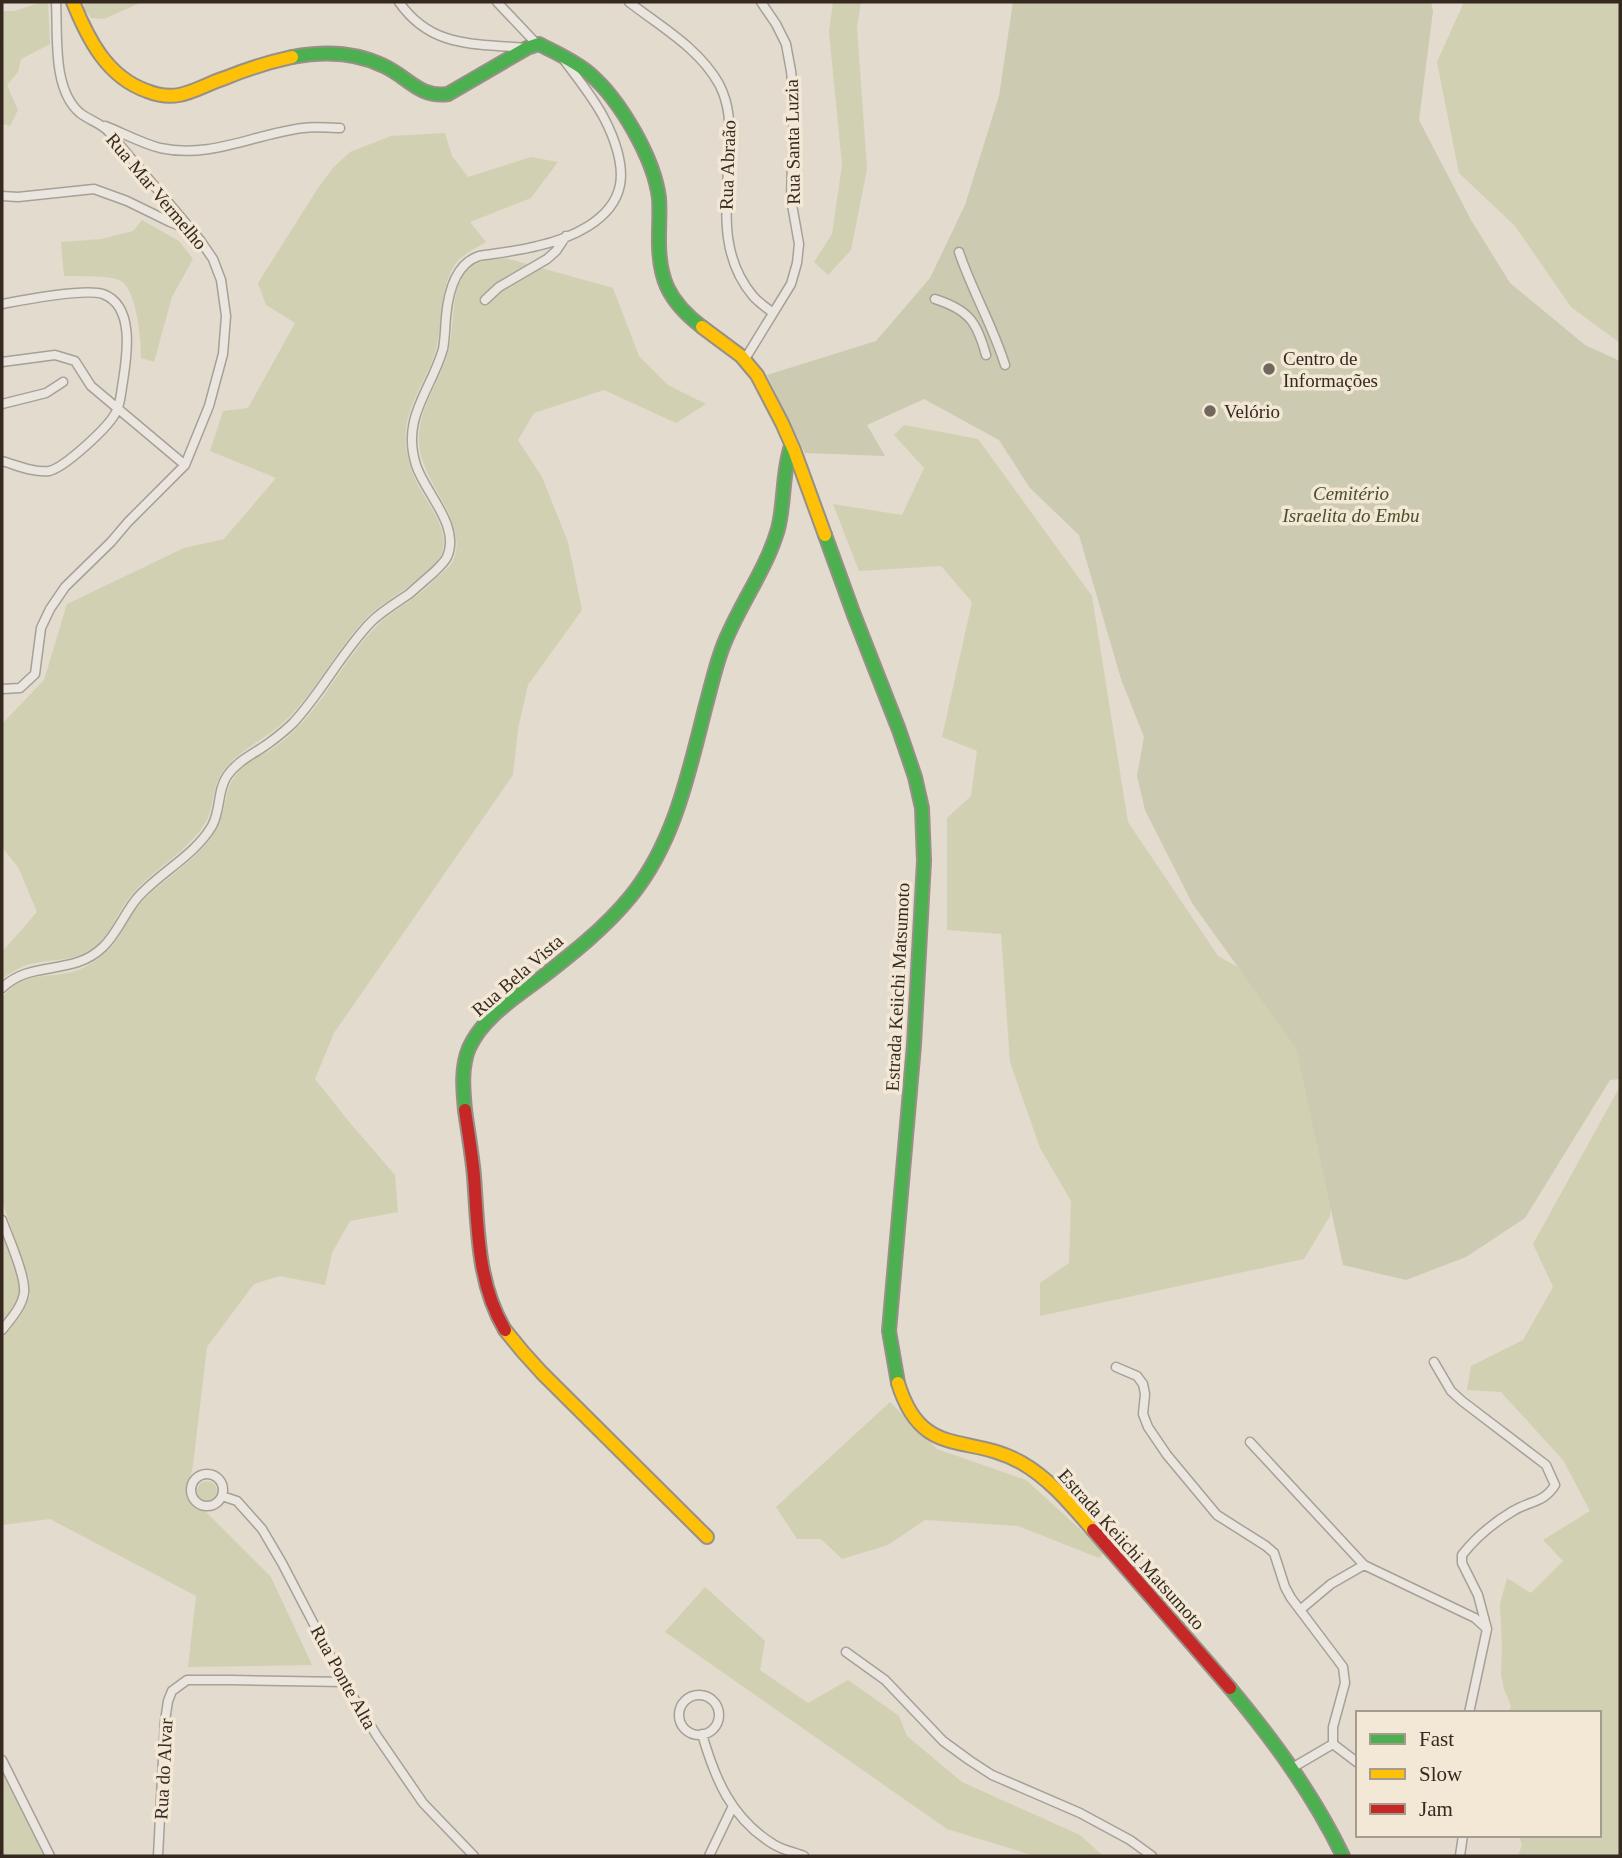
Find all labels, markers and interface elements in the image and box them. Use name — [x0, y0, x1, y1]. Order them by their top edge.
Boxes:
street label: Rua Santa Luzia — [781, 78, 804, 205]
street label: Rua Abraão — [715, 120, 740, 210]
street label: Rua Mar Vermelho — [102, 129, 211, 254]
place label: Centro de Informações — [1283, 348, 1378, 391]
marker: Centro de Informações — [1261, 361, 1277, 377]
place label: Velório — [1224, 401, 1280, 422]
marker: Velório — [1202, 403, 1218, 419]
park label: Cemitério Israelita do Embu — [1281, 483, 1420, 526]
street label: Estrada Keiichi Matsumoto — [882, 882, 913, 1092]
street label: Rua Bela Vista — [468, 930, 567, 1021]
street label: Estrada Keiichi Matsumoto — [1054, 1465, 1209, 1634]
street label: Rua Ponte Alta — [306, 1622, 381, 1733]
legend — [1356, 1711, 1601, 1837]
street label: Rua do Alvar — [150, 1717, 177, 1820]
text: Fast — [1419, 1727, 1454, 1751]
text: Slow — [1419, 1762, 1463, 1786]
text: Jam — [1419, 1797, 1453, 1821]

